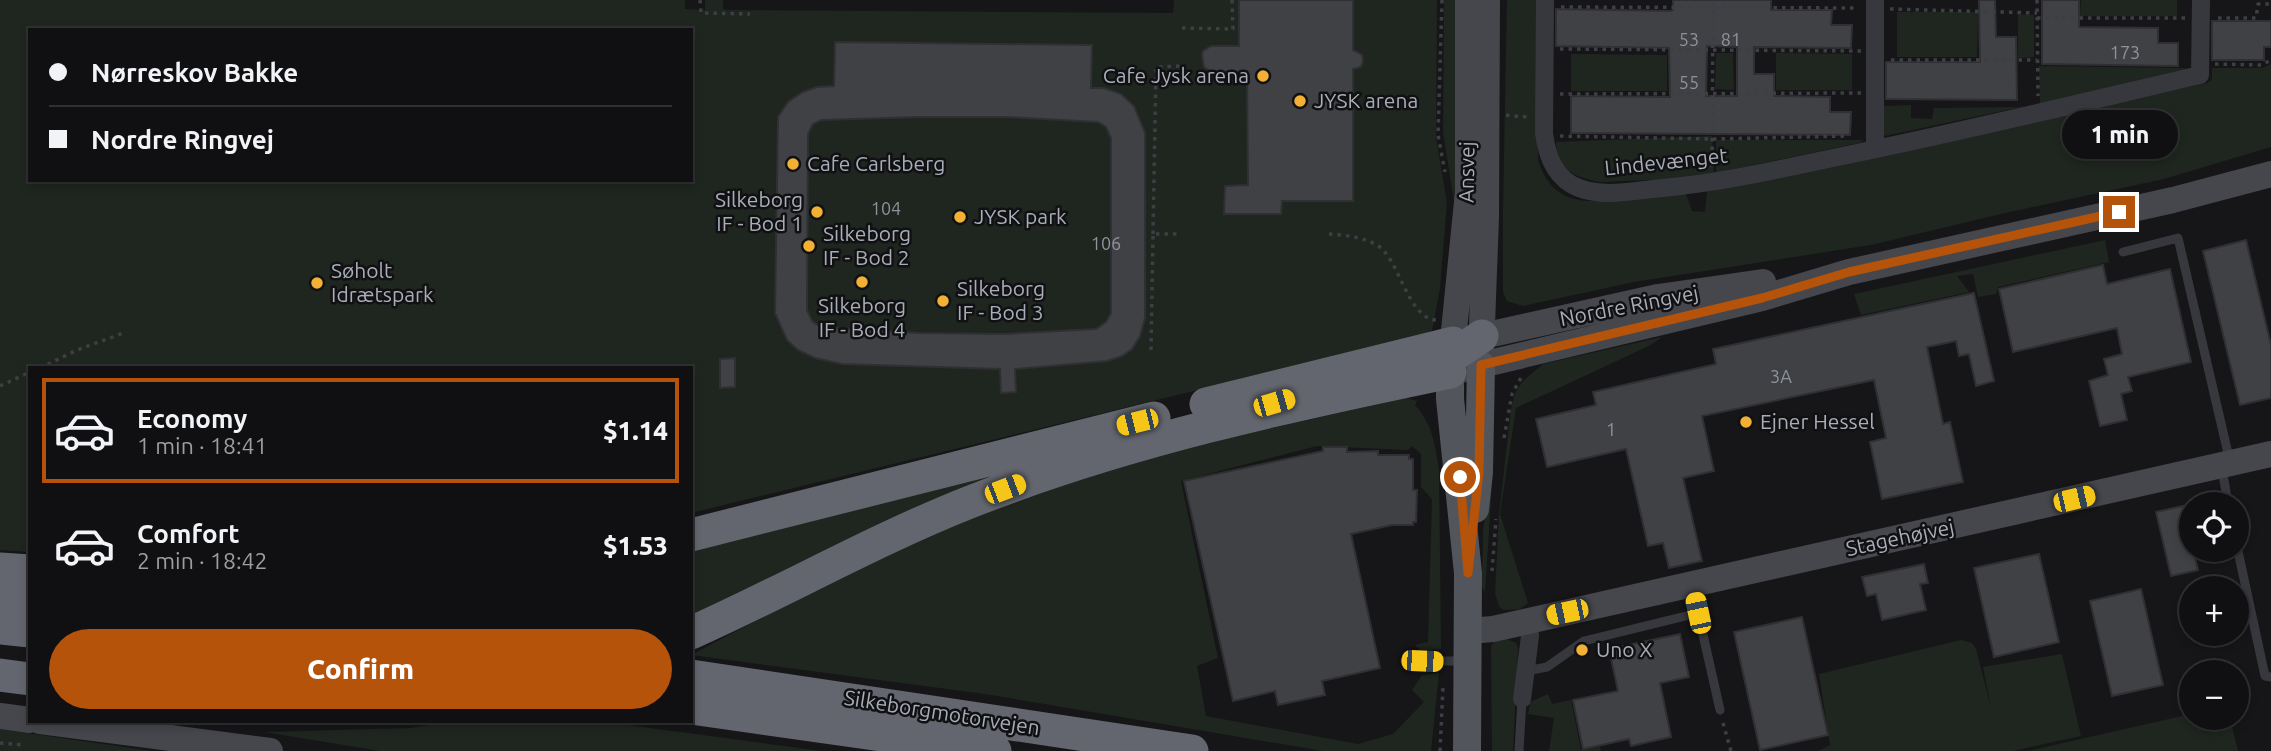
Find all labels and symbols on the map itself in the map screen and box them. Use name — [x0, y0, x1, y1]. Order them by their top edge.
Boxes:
house number: 53 — [1679, 29, 1699, 49]
house number: 81 — [1721, 29, 1741, 49]
house number: 173 — [2110, 42, 2140, 62]
place label: Cafe Jysk arena — [1103, 63, 1249, 87]
marker: Cafe Jysk arena — [1255, 68, 1271, 84]
house number: 55 — [1679, 72, 1699, 92]
place label: JYSK arena — [1314, 88, 1418, 112]
marker: JYSK arena — [1292, 93, 1308, 109]
callout: 1 min — [2061, 110, 2177, 160]
street label: Ansvej — [1453, 141, 1479, 203]
street label: Lindevænget — [1603, 143, 1729, 179]
place label: Cafe Carlsberg — [807, 151, 945, 175]
marker: Cafe Carlsberg — [785, 156, 801, 172]
place label: Silkeborg IF - Bod 1 — [715, 187, 803, 235]
route end — [2103, 196, 2135, 228]
house number: 104 — [871, 198, 901, 218]
marker: Silkeborg IF - Bod 1 — [809, 204, 825, 220]
place label: JYSK park — [974, 204, 1067, 228]
marker: JYSK park — [952, 209, 968, 225]
place label: Silkeborg IF - Bod 2 — [823, 221, 911, 269]
house number: 106 — [1091, 233, 1121, 253]
marker: Silkeborg IF - Bod 2 — [801, 238, 817, 254]
place label: Søholt Idrætspark — [331, 258, 434, 306]
marker: Silkeborg IF - Bod 4 — [854, 274, 870, 290]
marker: Søholt Idrætspark — [309, 275, 325, 291]
place label: Silkeborg IF - Bod 3 — [957, 276, 1045, 324]
street label: Nordre Ringvej — [1557, 280, 1700, 330]
place label: Silkeborg IF - Bod 4 — [818, 293, 906, 341]
marker: Silkeborg IF - Bod 3 — [935, 293, 951, 309]
house number: 3A — [1770, 366, 1792, 386]
car — [1251, 387, 1298, 419]
car — [1115, 407, 1160, 437]
place label: Ejner Hessel — [1760, 409, 1875, 433]
marker: Ejner Hessel — [1738, 414, 1754, 430]
house number: 1 — [1606, 419, 1616, 439]
route start — [1444, 461, 1476, 493]
car — [982, 472, 1029, 506]
car — [2052, 484, 2097, 514]
street label: Stagehøjvej — [1844, 514, 1956, 560]
car — [1684, 590, 1713, 636]
car — [1545, 597, 1590, 627]
place label: Uno X — [1596, 637, 1652, 661]
marker: Uno X — [1574, 642, 1590, 658]
car — [1401, 650, 1444, 672]
street label: Silkeborgmotorvejen — [843, 685, 1042, 739]

